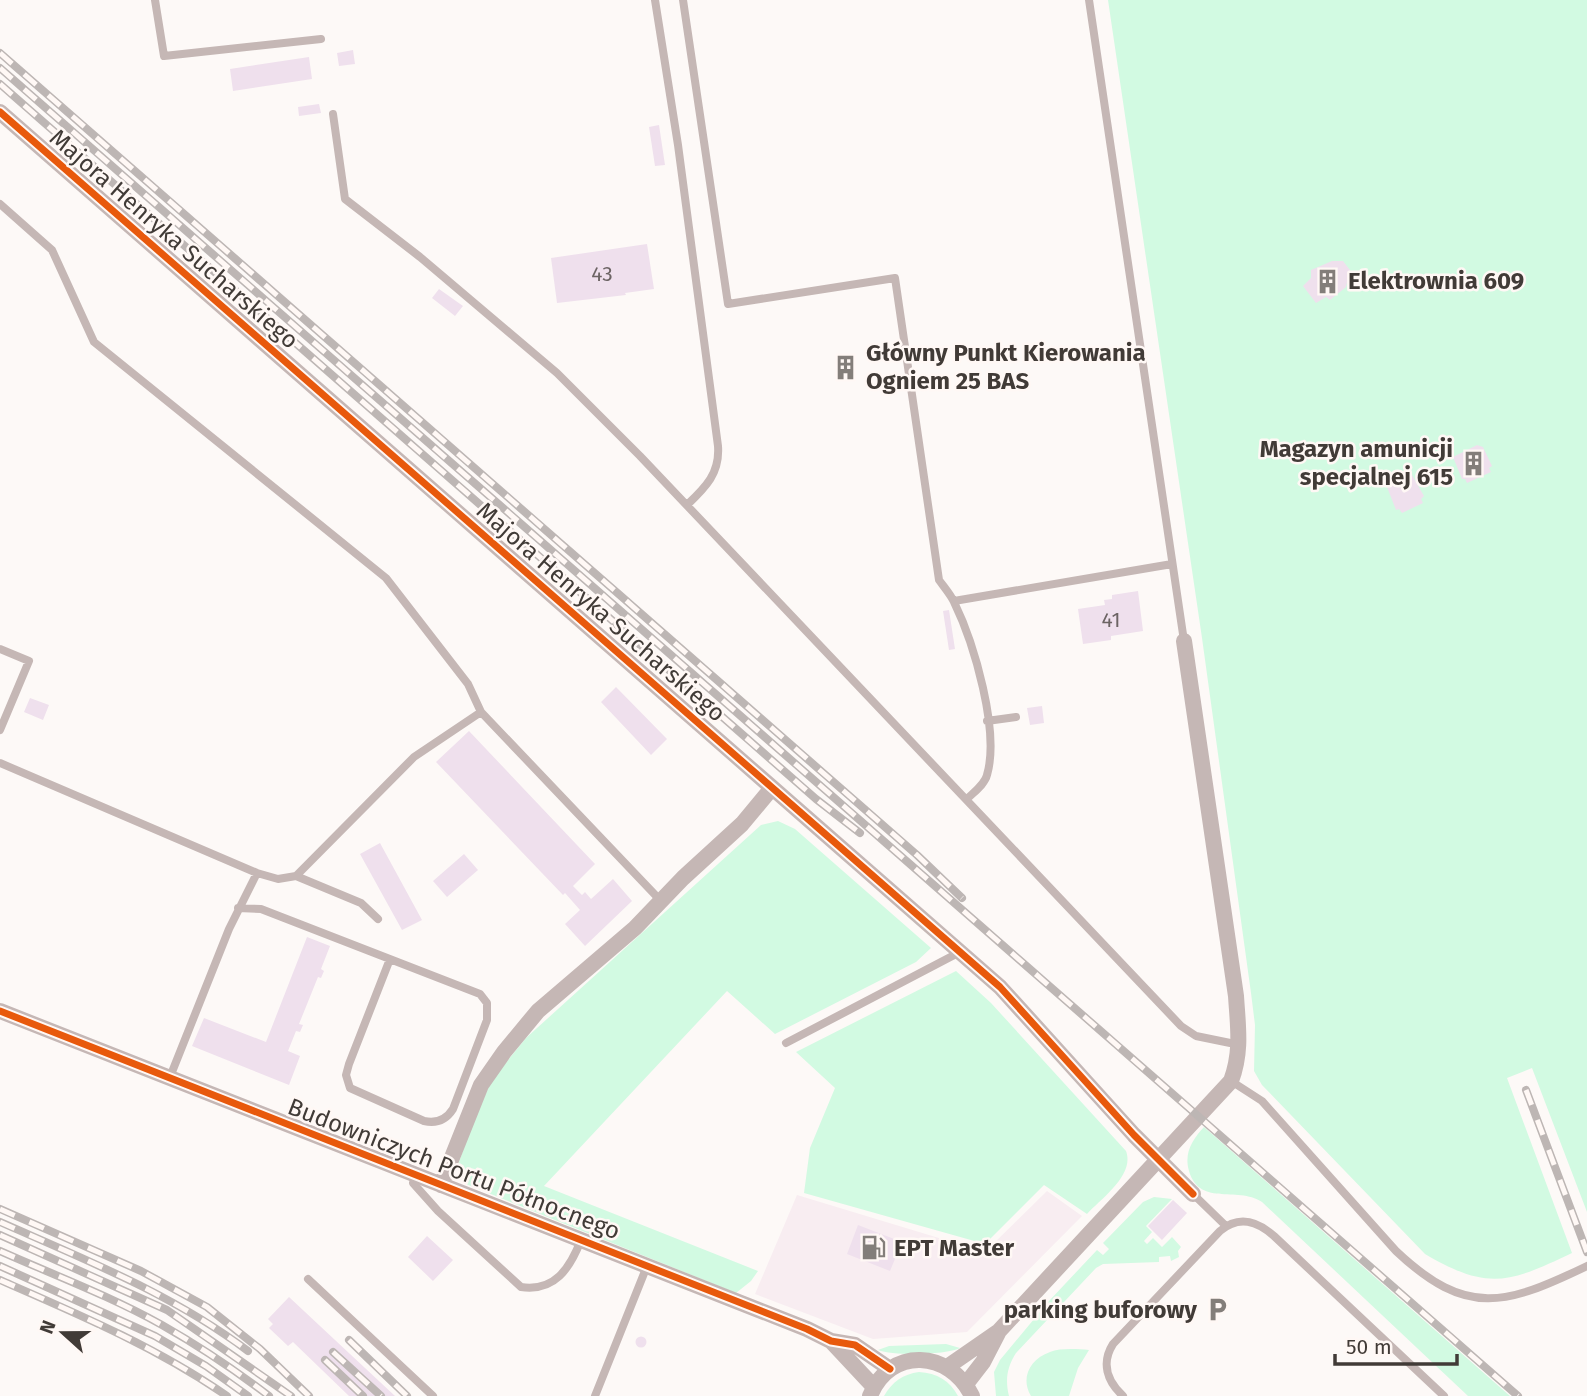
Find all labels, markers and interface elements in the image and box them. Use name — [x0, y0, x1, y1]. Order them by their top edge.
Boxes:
street label: Majora Henryka Sucharskiego — [44, 123, 304, 355]
house number: 43 — [591, 261, 613, 287]
building icon: Elektrownia 609 — [1314, 267, 1342, 295]
place label: Elektrownia 609 — [1348, 267, 1524, 295]
place label: Główny Punkt Kierowania Ogniem 25 BAS — [866, 339, 1146, 395]
building icon: Główny Punkt Kierowania Ogniem 25 BAS — [832, 353, 860, 381]
place label: Magazyn amunicji specjalnej 615 — [1260, 435, 1453, 491]
building icon: Magazyn amunicji specjalnej 615 — [1459, 449, 1487, 477]
street label: Majora Henryka Sucharskiego — [471, 496, 731, 728]
house number: 41 — [1101, 607, 1121, 633]
street label: Budowniczych Portu Północnego — [284, 1093, 624, 1245]
fuel station icon: EPT Master — [860, 1234, 888, 1262]
place label: EPT Master — [894, 1234, 1015, 1262]
place label: parking buforowy — [1004, 1296, 1198, 1324]
parking icon: parking buforowy — [1203, 1296, 1231, 1324]
north arrow — [28, 1298, 98, 1368]
text: N — [35, 1317, 61, 1337]
scale bar — [1335, 1322, 1458, 1366]
text: 50 m — [1346, 1334, 1392, 1360]

